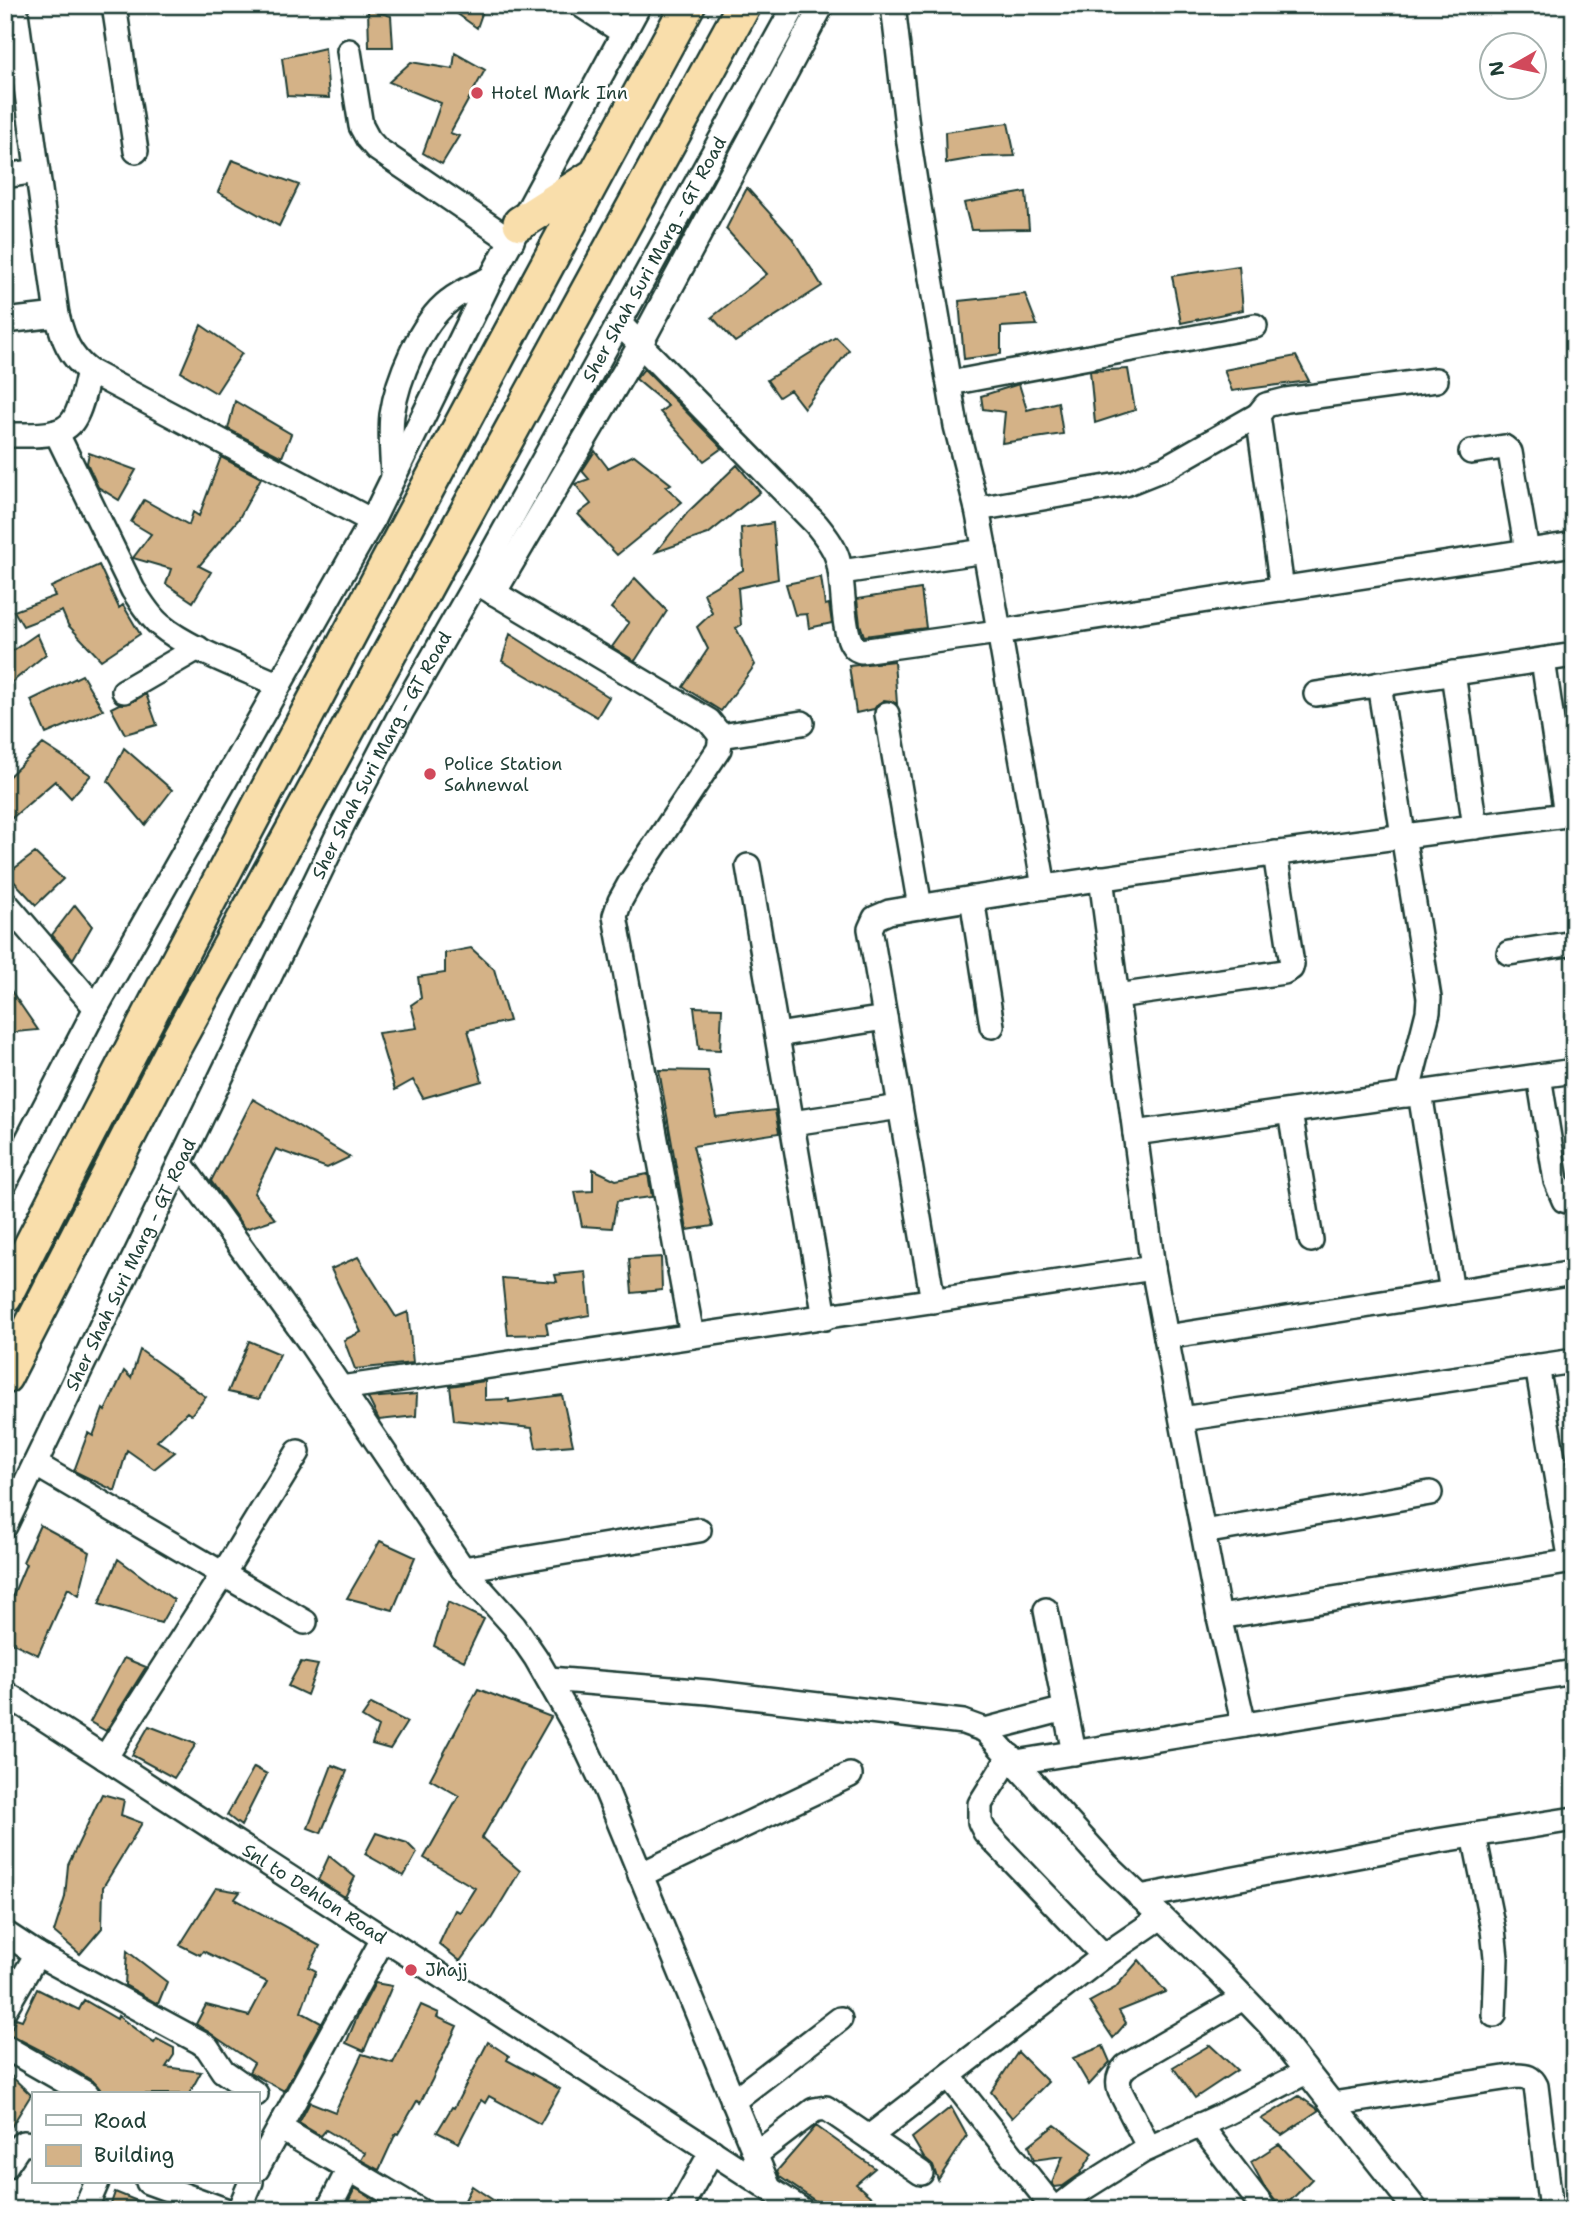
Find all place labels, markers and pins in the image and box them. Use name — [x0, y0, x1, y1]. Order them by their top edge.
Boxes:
place label: Hotel Mark Inn — [491, 81, 628, 105]
marker: Hotel Mark Inn — [469, 85, 485, 101]
place label: Police Station Sahnewal — [444, 752, 562, 797]
marker: Police Station Sahnewal — [422, 766, 438, 782]
place label: Jhajj — [425, 1958, 468, 1982]
marker: Jhajj — [403, 1962, 419, 1978]

